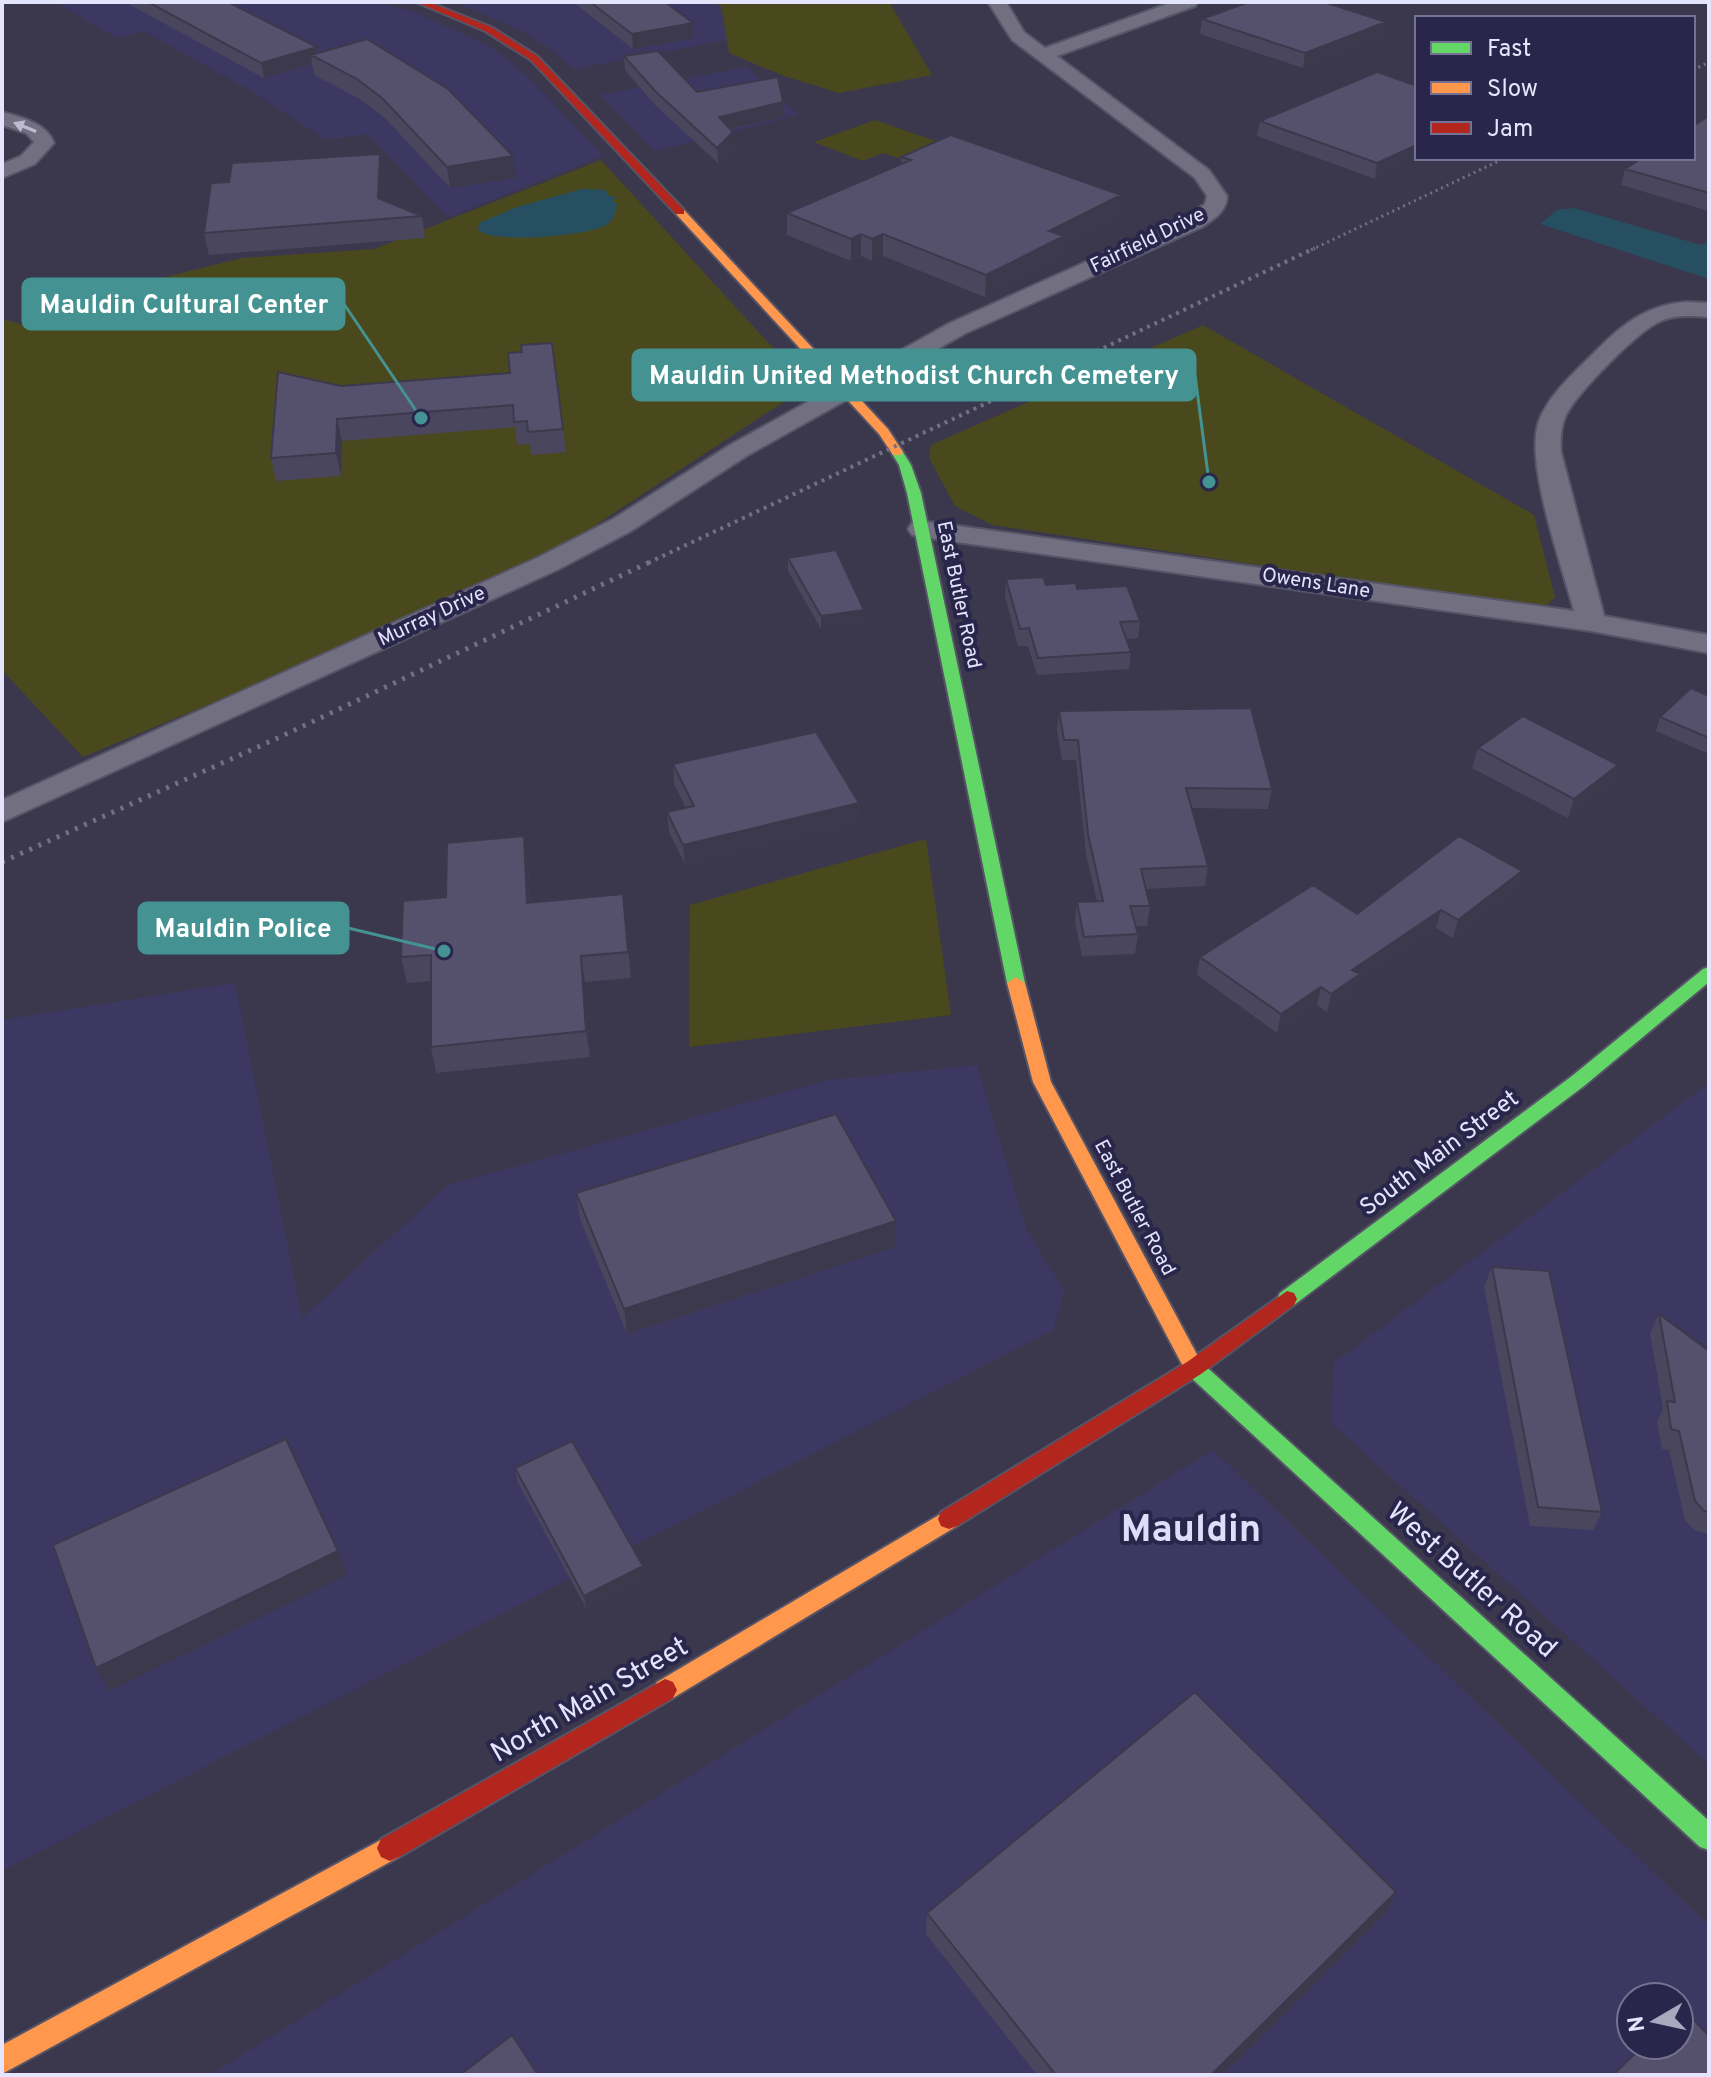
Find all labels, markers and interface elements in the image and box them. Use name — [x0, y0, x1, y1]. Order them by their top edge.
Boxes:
legend — [1415, 16, 1695, 160]
text: Fast — [1487, 35, 1531, 65]
text: Slow — [1487, 75, 1538, 105]
text: Jam — [1487, 115, 1533, 145]
one-way arrow — [13, 120, 37, 133]
street label: Fairfield Drive — [1086, 202, 1210, 280]
callout: Mauldin Cultural Center — [23, 279, 344, 329]
text: Mauldin Cultural Center — [40, 290, 329, 323]
callout: Mauldin United Methodist Church Cemetery — [633, 350, 1195, 400]
text: Mauldin United Methodist Church Cemetery — [649, 361, 1179, 394]
street label: East Butler Road — [930, 519, 986, 671]
street label: Owens Lane — [1260, 563, 1372, 605]
street label: Murray Drive — [374, 581, 490, 653]
callout: Mauldin Police — [139, 903, 348, 953]
text: Mauldin Police — [154, 914, 332, 947]
street label: South Main Street — [1355, 1085, 1525, 1223]
street label: East Butler Road — [1087, 1136, 1181, 1280]
street label: West Butler Road — [1378, 1495, 1564, 1667]
district label: Mauldin — [1121, 1507, 1261, 1556]
street label: North Main Street — [485, 1630, 695, 1772]
north arrow — [1615, 1981, 1695, 2061]
text: N — [1623, 2014, 1652, 2034]

